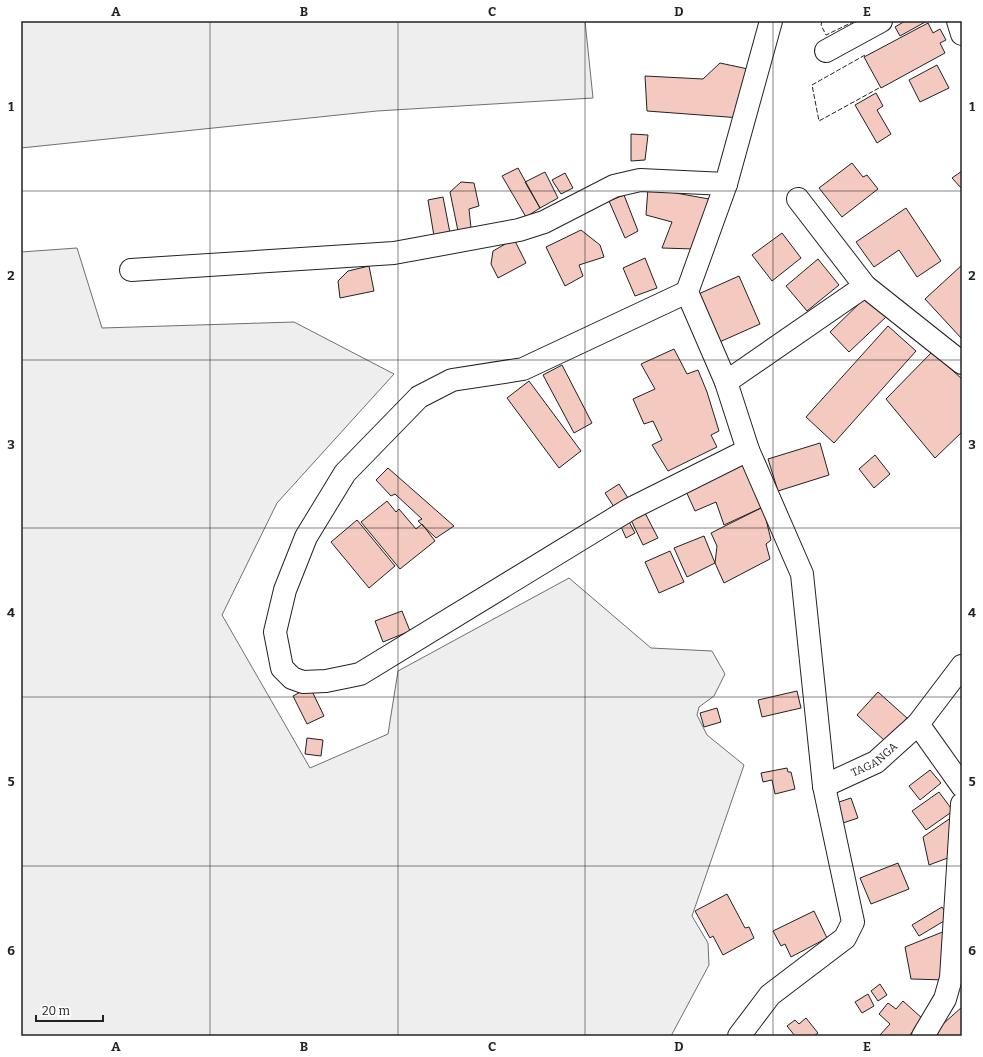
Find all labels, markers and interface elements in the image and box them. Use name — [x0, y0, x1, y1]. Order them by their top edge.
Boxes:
text: A — [111, 4, 121, 19]
text: B — [300, 4, 308, 19]
text: C — [488, 4, 496, 19]
text: D — [674, 4, 684, 19]
text: E — [863, 4, 871, 19]
text: 1 — [8, 99, 14, 114]
text: 1 — [969, 99, 975, 114]
text: 2 — [7, 268, 15, 283]
text: 2 — [968, 268, 976, 283]
text: 3 — [7, 437, 15, 452]
text: 3 — [968, 437, 976, 452]
text: 4 — [7, 605, 15, 620]
text: 4 — [968, 605, 976, 620]
street label: TAGANGA — [849, 739, 900, 779]
text: 5 — [7, 774, 15, 789]
text: 5 — [968, 774, 976, 789]
text: 6 — [7, 943, 15, 958]
text: 6 — [968, 943, 976, 958]
scale bar — [36, 997, 103, 1023]
text: 20 m — [42, 1004, 71, 1018]
text: A — [111, 1039, 121, 1054]
text: B — [300, 1039, 308, 1054]
text: C — [488, 1039, 496, 1054]
text: D — [674, 1039, 684, 1054]
text: E — [863, 1039, 871, 1054]

